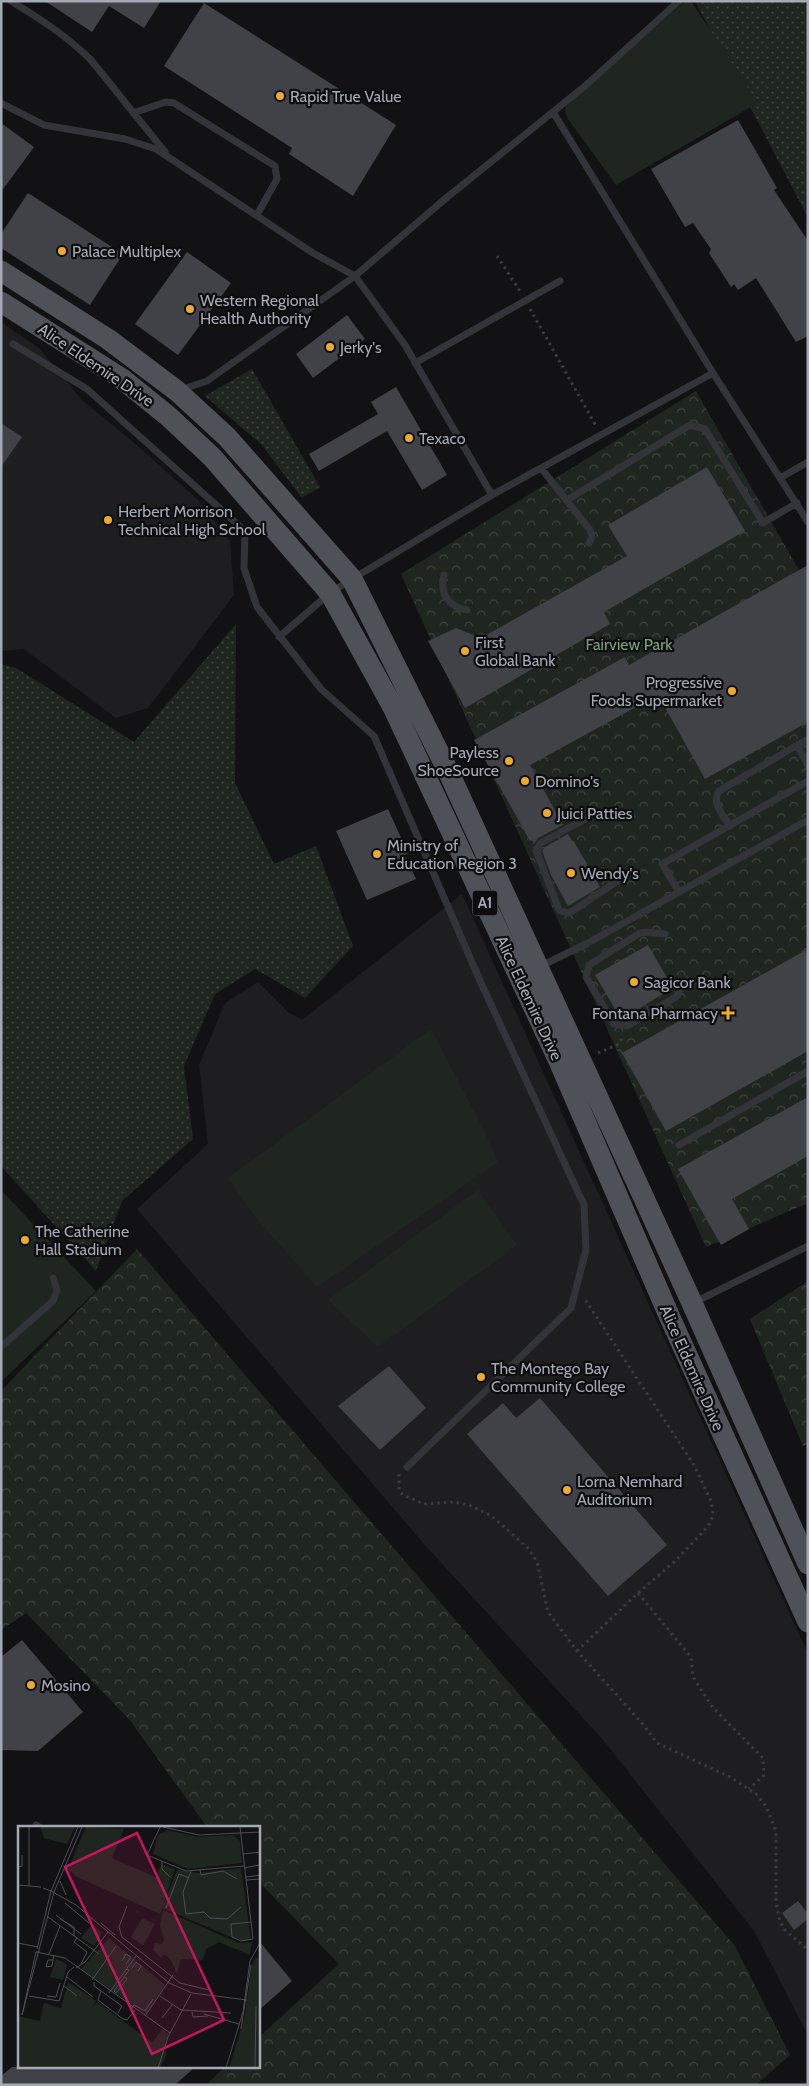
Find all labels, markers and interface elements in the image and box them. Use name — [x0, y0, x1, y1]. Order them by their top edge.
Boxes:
place label: Rapid True Value — [290, 87, 402, 106]
marker: Rapid True Value — [274, 90, 286, 102]
place label: Palace Multiplex — [72, 242, 181, 261]
marker: Palace Multiplex — [56, 245, 68, 257]
place label: Western Regional Health Authority — [200, 291, 319, 328]
marker: Western Regional Health Authority — [184, 303, 196, 315]
street label: Alice Eldemire Drive — [35, 319, 157, 411]
place label: Jerky's — [339, 338, 382, 357]
marker: Jerky's — [324, 341, 336, 353]
place label: Texaco — [419, 429, 466, 448]
marker: Texaco — [403, 432, 415, 444]
place label: Herbert Morrison Technical High School — [118, 502, 266, 539]
marker: Herbert Morrison Technical High School — [102, 514, 114, 526]
place label: First Global Bank — [475, 633, 556, 670]
park label: Fairview Park — [585, 635, 673, 654]
marker: First Global Bank — [459, 645, 471, 657]
place label: Progressive Foods Supermarket — [591, 673, 723, 710]
marker: Progressive Foods Supermarket — [726, 685, 738, 697]
place label: Payless ShoeSource — [418, 743, 499, 780]
marker: Payless ShoeSource — [503, 755, 515, 767]
place label: Domino's — [535, 772, 600, 791]
marker: Domino's — [519, 775, 531, 787]
place label: Juici Patties — [556, 804, 633, 823]
marker: Juici Patties — [541, 807, 553, 819]
place label: Ministry of Education Region 3 — [387, 836, 517, 873]
marker: Ministry of Education Region 3 — [371, 848, 383, 860]
place label: Wendy's — [581, 864, 639, 883]
marker: Wendy's — [565, 867, 577, 879]
road number: A1 — [472, 890, 498, 916]
street label: Alice Eldemire Drive — [492, 933, 566, 1063]
place label: Sagicor Bank — [644, 973, 731, 992]
marker: Sagicor Bank — [628, 976, 640, 988]
place label: Fontana Pharmacy — [592, 1004, 718, 1023]
marker: Fontana Pharmacy — [722, 1007, 734, 1019]
place label: The Catherine Hall Stadium — [35, 1222, 129, 1259]
marker: The Catherine Hall Stadium — [19, 1234, 31, 1246]
street label: Alice Eldemire Drive — [656, 1302, 728, 1434]
place label: The Montego Bay Community College — [491, 1359, 626, 1396]
marker: The Montego Bay Community College — [475, 1371, 487, 1383]
place label: Lorna Nemhard Auditorium — [577, 1472, 682, 1509]
marker: Lorna Nemhard Auditorium — [561, 1484, 573, 1496]
place label: Mosino — [41, 1676, 91, 1695]
marker: Mosino — [25, 1679, 37, 1691]
inset map — [18, 1826, 260, 2068]

